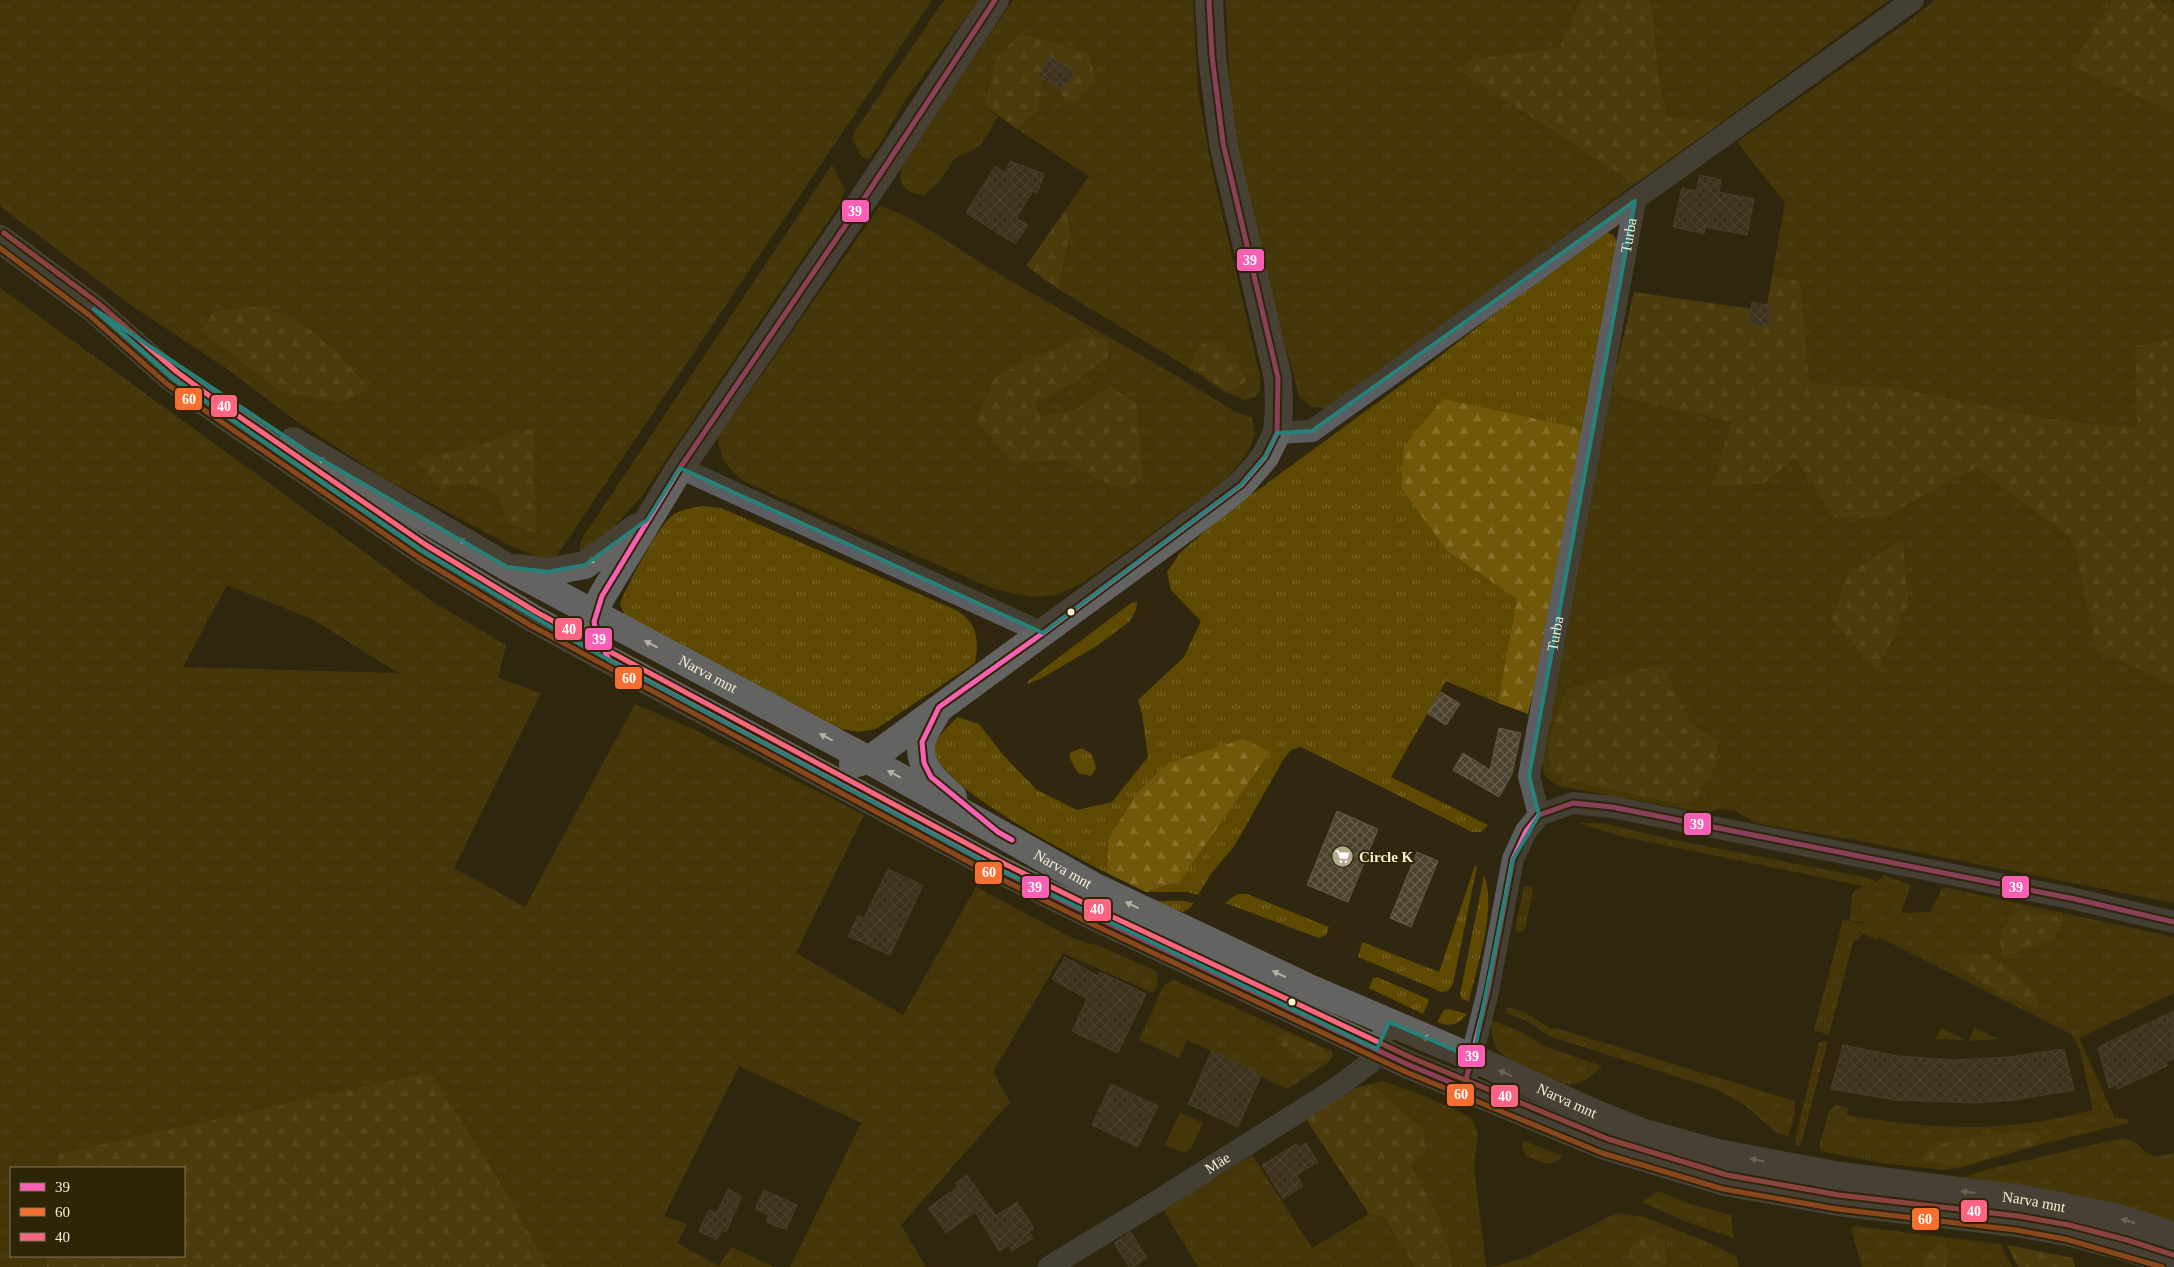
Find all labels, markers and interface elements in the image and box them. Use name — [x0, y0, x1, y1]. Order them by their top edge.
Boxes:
line badge: 39 — [841, 199, 870, 223]
text: 39 — [848, 204, 862, 219]
street label: Turba — [1618, 216, 1640, 254]
line badge: 39 — [1236, 248, 1265, 272]
text: 39 — [1243, 253, 1257, 268]
line badge: 60 — [174, 387, 203, 411]
text: 60 — [182, 392, 196, 407]
line badge: 40 — [210, 394, 238, 418]
text: 40 — [217, 399, 231, 414]
one-way arrow — [317, 457, 331, 465]
one-way arrow — [458, 538, 471, 547]
one-way arrow — [587, 554, 600, 564]
unlabelled marker — [1066, 607, 1076, 617]
street label: Turba — [1544, 615, 1566, 652]
line badge: 40 — [554, 617, 583, 641]
text: 40 — [562, 622, 576, 637]
line badge: 39 — [584, 627, 613, 651]
text: 39 — [592, 632, 606, 647]
one-way arrow — [644, 640, 658, 648]
street label: Narva mnt — [676, 652, 741, 697]
line badge: 60 — [614, 666, 643, 690]
text: 60 — [622, 671, 636, 686]
one-way arrow — [818, 733, 833, 741]
one-way arrow — [887, 770, 902, 778]
line badge: 39 — [1683, 812, 1712, 836]
text: 39 — [1690, 817, 1704, 832]
supermarket icon: Circle K — [1331, 845, 1355, 869]
street label: Narva mnt — [1031, 846, 1095, 892]
place label: Circle K — [1359, 849, 1414, 865]
line badge: 60 — [974, 861, 1003, 885]
text: 60 — [982, 865, 996, 880]
line badge: 39 — [1021, 875, 1050, 899]
line badge: 39 — [2001, 875, 2030, 899]
text: 39 — [1028, 880, 1042, 895]
text: 39 — [2009, 880, 2023, 895]
line badge: 40 — [1083, 898, 1112, 922]
one-way arrow — [1125, 901, 1139, 909]
text: 40 — [1090, 902, 1104, 917]
one-way arrow — [1272, 970, 1286, 978]
unlabelled marker — [1287, 997, 1297, 1007]
one-way arrow — [1421, 1034, 1435, 1042]
line badge: 39 — [1457, 1044, 1486, 1068]
text: 39 — [1465, 1049, 1479, 1064]
one-way arrow — [1498, 1069, 1512, 1077]
street label: Narva mnt — [1535, 1080, 1600, 1122]
line badge: 60 — [1446, 1083, 1475, 1107]
line badge: 40 — [1490, 1084, 1519, 1108]
text: 60 — [1454, 1087, 1468, 1102]
text: 40 — [1498, 1089, 1512, 1104]
street label: Mäe — [1202, 1149, 1233, 1177]
one-way arrow — [1749, 1156, 1765, 1164]
legend — [10, 1167, 185, 1257]
text: 39 — [55, 1179, 70, 1195]
one-way arrow — [1960, 1188, 1976, 1196]
street label: Narva mnt — [2001, 1189, 2068, 1215]
line badge: 40 — [1960, 1199, 1988, 1223]
text: 60 — [55, 1204, 70, 1220]
text: 40 — [1967, 1204, 1981, 1219]
line badge: 60 — [1911, 1207, 1940, 1231]
text: 60 — [1918, 1212, 1932, 1227]
one-way arrow — [2120, 1217, 2135, 1225]
text: 40 — [55, 1229, 70, 1245]

